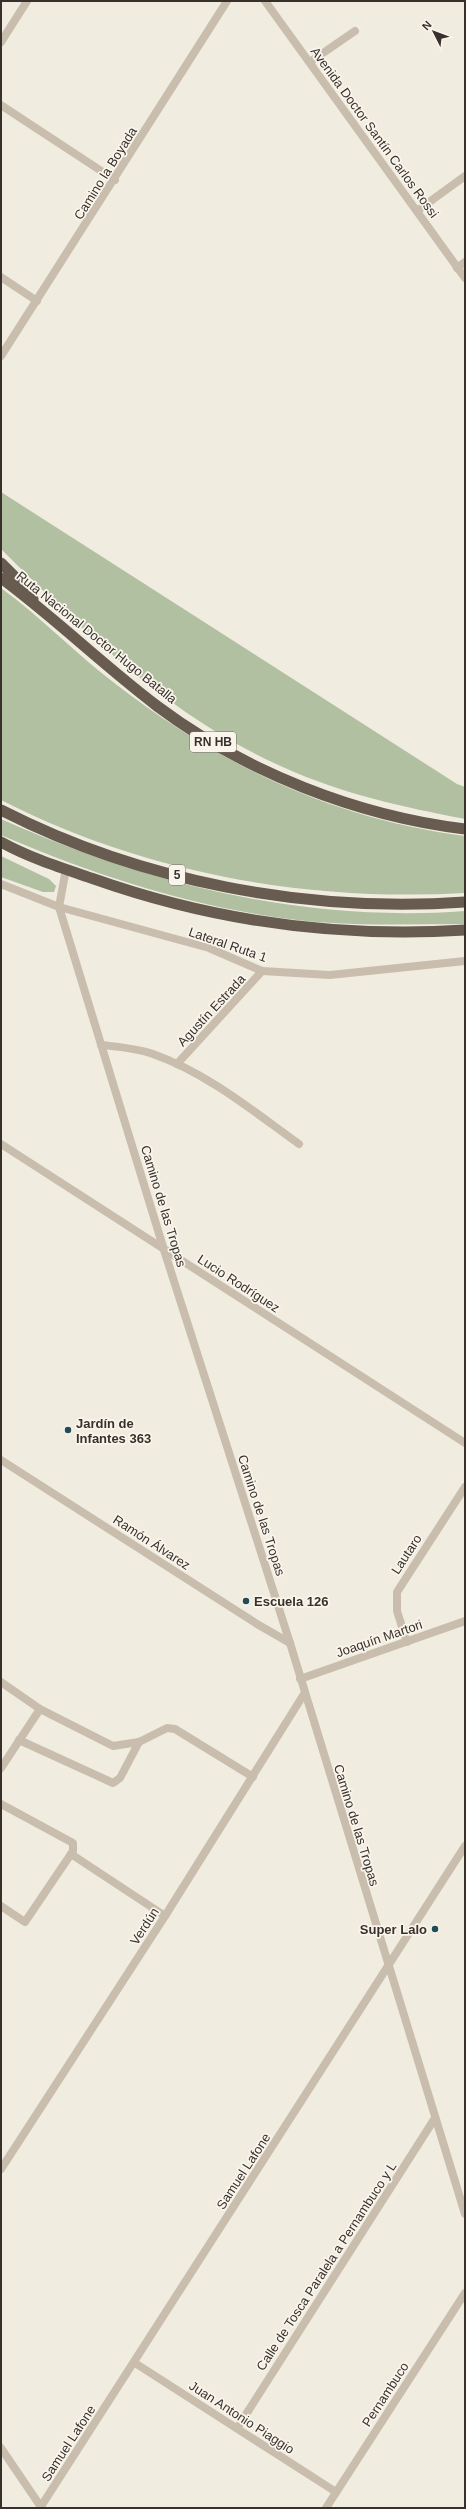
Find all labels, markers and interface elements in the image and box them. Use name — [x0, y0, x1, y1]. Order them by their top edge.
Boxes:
north arrow — [414, 12, 454, 52]
text: N — [419, 18, 434, 32]
street label: Avenida Doctor Santín Carlos Rossi — [308, 44, 442, 221]
street label: Camino la Boyada — [71, 124, 140, 222]
street label: Ruta Nacional Doctor Hugo Batalla — [14, 568, 180, 707]
road number: RN HB — [190, 732, 236, 752]
road number: 5 — [169, 865, 185, 885]
street label: Lateral Ruta 1 — [187, 924, 269, 965]
street label: Agustín Estrada — [174, 971, 249, 1049]
street label: Camino de las Tropas — [138, 1143, 189, 1269]
street label: Lucio Rodríguez — [195, 1251, 283, 1315]
place label: Jardín de Infantes 363 — [76, 1416, 151, 1446]
marker: Jardín de Infantes 363 — [63, 1425, 73, 1435]
street label: Camino de las Tropas — [235, 1453, 288, 1578]
street label: Ramón Álvarez — [110, 1512, 193, 1573]
street label: Lautaro — [388, 1532, 425, 1577]
place label: Escuela 126 — [254, 1594, 328, 1609]
marker: Escuela 126 — [241, 1596, 251, 1606]
street label: Joaquín Martori — [334, 1617, 424, 1660]
street label: Camino de las Tropas — [331, 1762, 382, 1888]
street label: Verdún — [127, 1905, 162, 1948]
place label: Super Lalo — [360, 1922, 427, 1937]
marker: Super Lalo — [430, 1924, 440, 1934]
street label: Samuel Lafone — [213, 2131, 274, 2212]
street label: Calle de Tosca Paralela a Pernambuco y L — [253, 2159, 400, 2373]
street label: Pernambuco — [359, 2359, 412, 2429]
street label: Juan Antonio Piaggio — [186, 2378, 297, 2457]
street label: Samuel Lafone — [38, 2403, 99, 2484]

